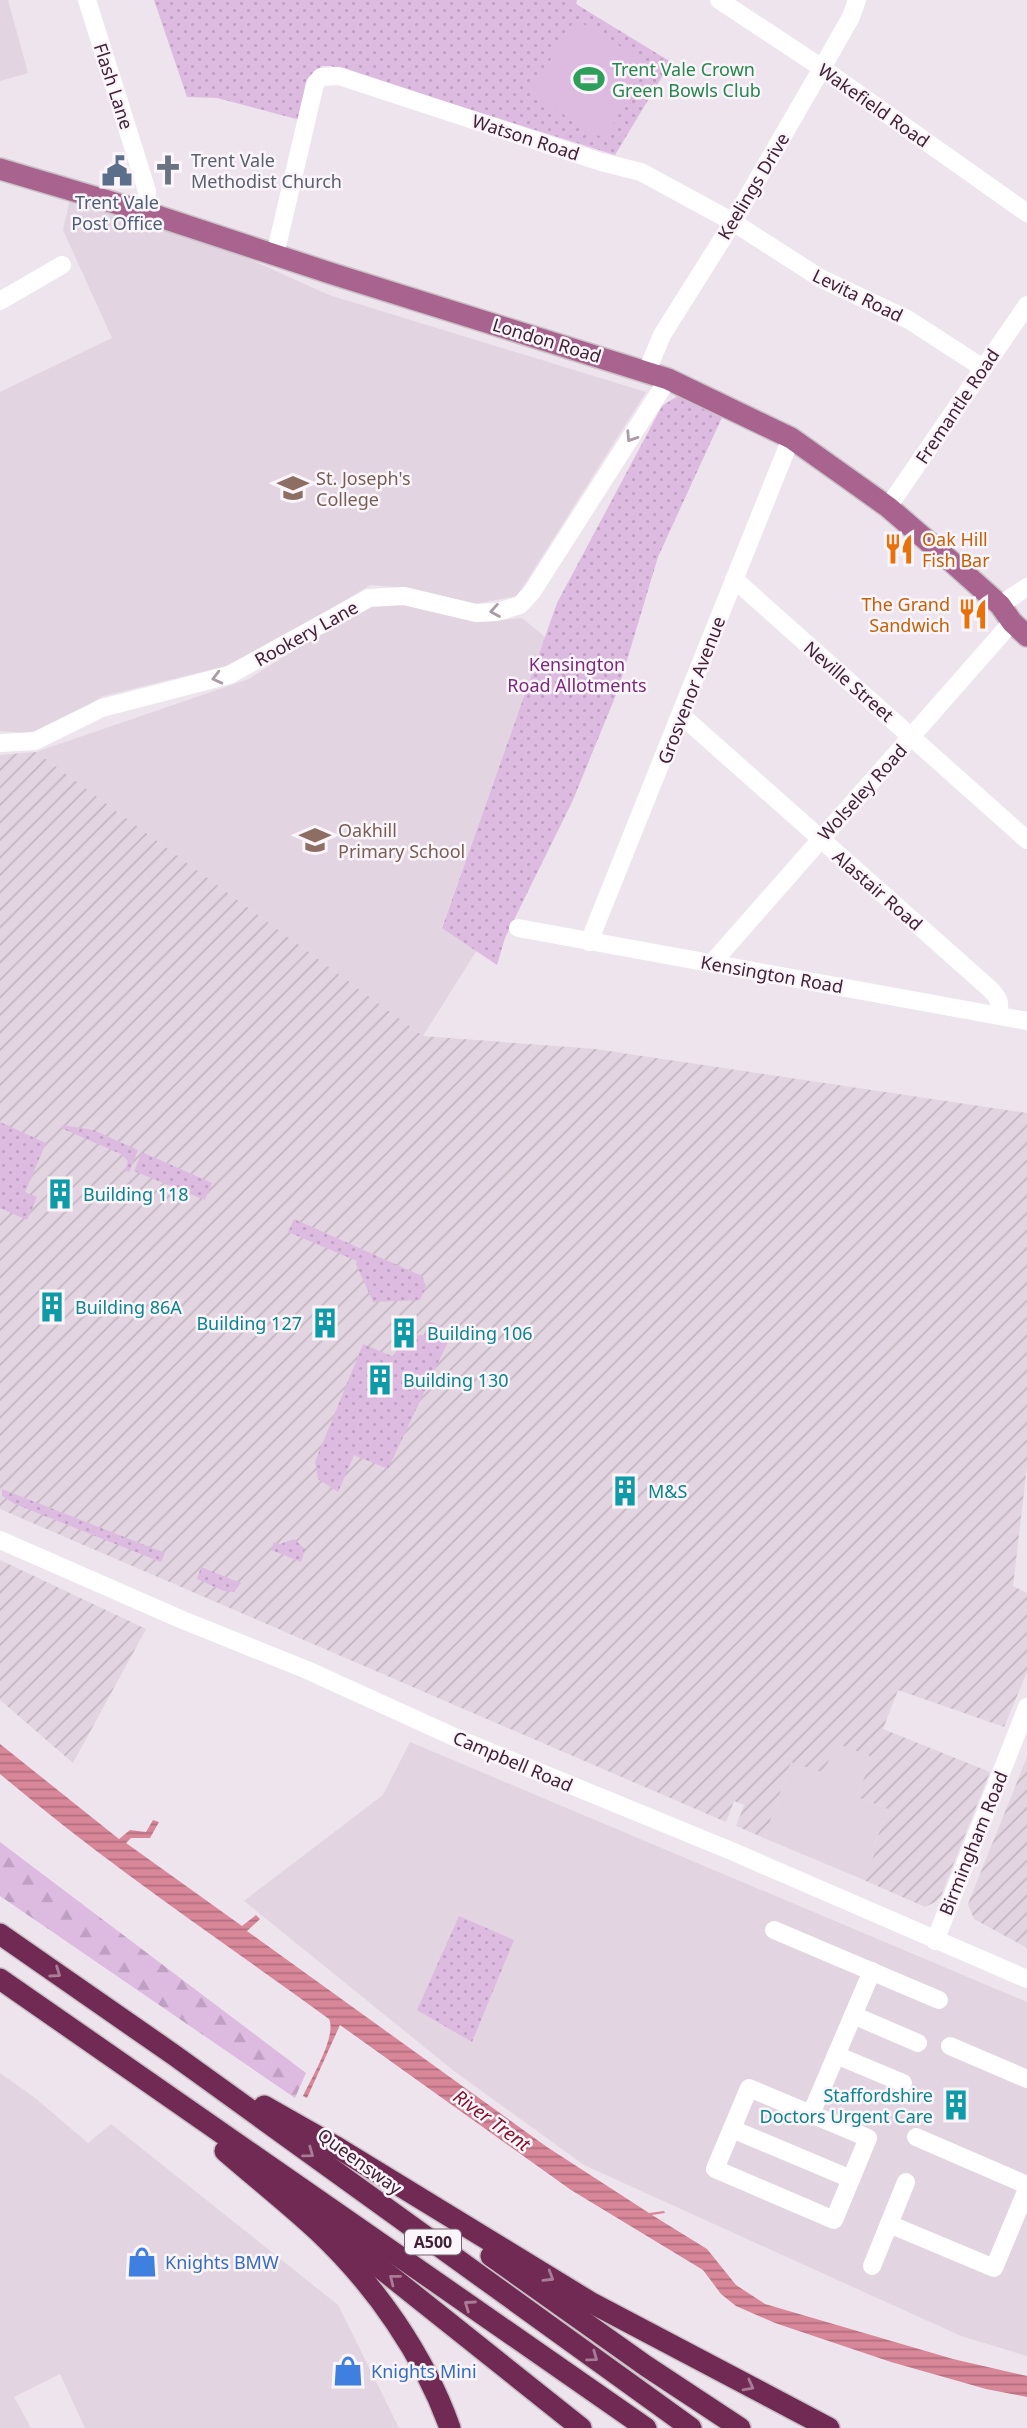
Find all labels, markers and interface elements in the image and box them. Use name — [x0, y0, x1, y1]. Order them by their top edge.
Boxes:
street label: Flash Lane — [89, 40, 139, 132]
place label: Trent Vale Crown Green Bowls Club — [612, 57, 761, 102]
street label: Wakefield Road — [814, 58, 934, 152]
sports icon: Trent Vale Crown Green Bowls Club — [572, 62, 606, 96]
street label: Watson Road — [469, 108, 583, 166]
street label: Keelings Drive — [712, 128, 794, 244]
place label: Trent Vale Methodist Church — [191, 148, 342, 193]
church icon: Trent Vale Methodist Church — [151, 153, 185, 187]
public building icon: Trent Vale Post Office — [100, 154, 134, 188]
place label: Trent Vale Post Office — [71, 190, 163, 235]
street label: Levita Road — [809, 263, 907, 327]
street label: London Road — [490, 312, 604, 368]
street label: Fremantle Road — [910, 344, 1004, 468]
one-way arrow — [627, 429, 640, 442]
place label: St. Joseph's College — [316, 466, 411, 511]
school or university icon: St. Joseph's College — [276, 471, 310, 505]
place label: Oak Hill Fish Bar — [922, 527, 990, 572]
restaurant icon: Oak Hill Fish Bar — [882, 532, 916, 566]
place label: The Grand Sandwich — [862, 592, 950, 637]
street label: Rookery Lane — [250, 595, 362, 671]
restaurant icon: The Grand Sandwich — [956, 597, 990, 631]
one-way arrow — [489, 603, 501, 618]
street label: Grosvenor Avenue — [652, 613, 730, 767]
street label: Neville Street — [799, 635, 899, 727]
park label: Kensington Road Allotments — [507, 652, 647, 697]
one-way arrow — [211, 670, 223, 684]
street label: Wolseley Road — [812, 739, 912, 845]
place label: Oakhill Primary School — [338, 818, 465, 863]
school or university icon: Oakhill Primary School — [298, 823, 332, 857]
street label: Alastair Road — [828, 844, 928, 936]
street label: Kensington Road — [699, 950, 845, 998]
building icon: Building 118 — [43, 1177, 77, 1211]
place label: Building 118 — [83, 1182, 189, 1206]
building icon: Building 86A — [35, 1290, 69, 1324]
place label: Building 86A — [75, 1295, 182, 1319]
building icon: Building 127 — [308, 1306, 342, 1340]
place label: Building 127 — [196, 1311, 302, 1335]
building icon: Building 106 — [387, 1316, 421, 1350]
place label: Building 106 — [427, 1321, 533, 1345]
building icon: Building 130 — [363, 1363, 397, 1397]
place label: Building 130 — [403, 1368, 509, 1392]
building icon: M&S — [608, 1474, 642, 1508]
place label: M&S — [648, 1479, 688, 1503]
street label: Campbell Road — [449, 1725, 577, 1797]
street label: Birmingham Road — [933, 1767, 1013, 1919]
one-way arrow — [48, 1965, 61, 1977]
water label: River Trent — [448, 2083, 536, 2157]
place label: Staffordshire Doctors Urgent Care — [760, 2083, 933, 2128]
building icon: Staffordshire Doctors Urgent Care — [939, 2088, 973, 2122]
street label: Queensway — [313, 2122, 408, 2200]
one-way arrow — [301, 2144, 314, 2157]
road number: A500 — [405, 2230, 461, 2254]
shop icon: Knights BMW — [125, 2245, 159, 2279]
place label: Knights BMW — [165, 2250, 279, 2274]
one-way arrow — [542, 2268, 555, 2281]
one-way arrow — [389, 2274, 402, 2287]
one-way arrow — [464, 2301, 477, 2313]
one-way arrow — [585, 2349, 598, 2362]
shop icon: Knights Mini — [331, 2354, 365, 2388]
place label: Knights Mini — [371, 2359, 477, 2383]
one-way arrow — [742, 2377, 754, 2391]

